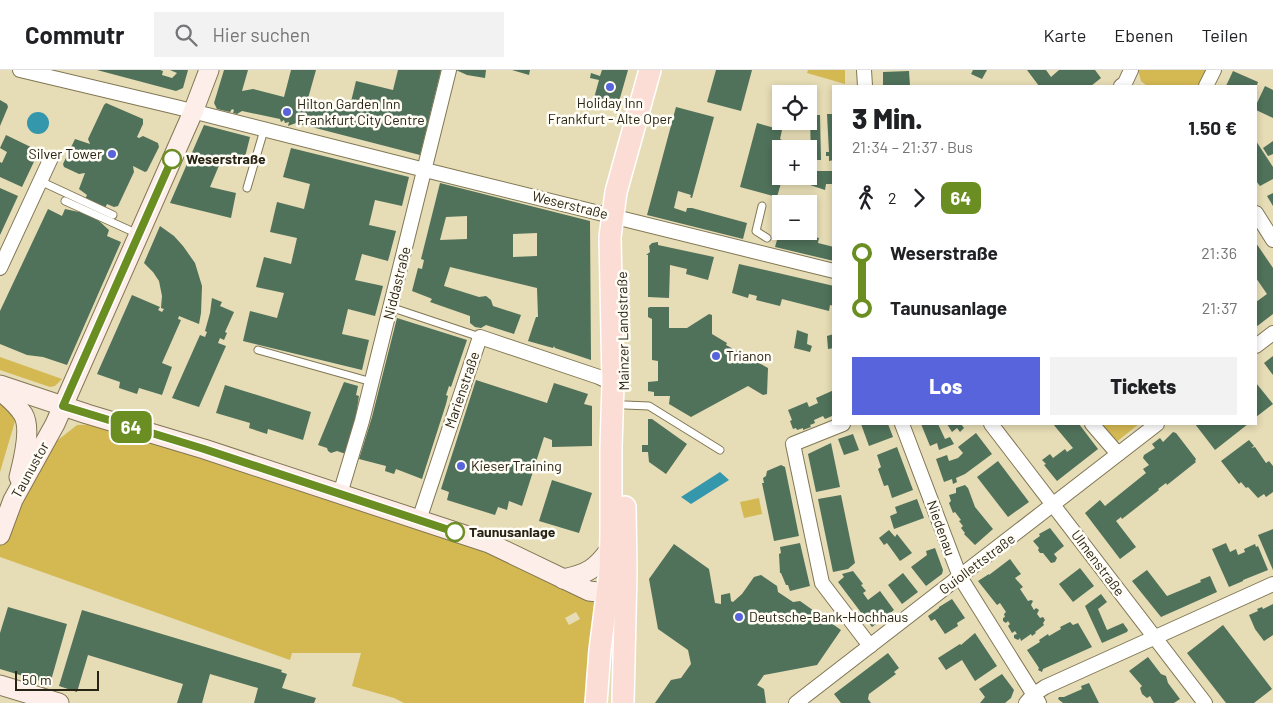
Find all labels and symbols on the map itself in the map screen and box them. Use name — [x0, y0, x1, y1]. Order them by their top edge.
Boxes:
marker: Holiday Inn Frankfurt - Alte Oper — [604, 81, 616, 93]
place label: Holiday Inn Frankfurt - Alte Oper — [548, 94, 672, 127]
place label: Hilton Garden Inn Frankfurt City Centre — [297, 95, 425, 128]
marker: Hilton Garden Inn Frankfurt City Centre — [281, 106, 293, 118]
place label: Silver Tower — [29, 145, 102, 162]
marker: Silver Tower — [106, 148, 118, 160]
marker: Weserstraße — [162, 149, 182, 169]
place label: Weserstraße — [186, 150, 266, 167]
street label: Weserstraße — [530, 187, 610, 222]
street label: Niddastraße — [379, 245, 414, 321]
street label: Mainzer Landstraße — [613, 271, 632, 391]
place label: Trianon — [726, 347, 772, 364]
street label: Marienstraße — [440, 349, 483, 430]
marker: Trianon — [710, 350, 722, 362]
line badge: 64 — [108, 411, 154, 443]
street label: Taunustor — [7, 439, 52, 501]
place label: Kieser Training — [471, 457, 562, 474]
marker: Kieser Training — [455, 460, 467, 472]
street label: Niedenau — [924, 498, 959, 558]
marker: Taunusanlage — [445, 522, 465, 542]
place label: Taunusanlage — [469, 523, 556, 540]
street label: Ulmenstraße — [1068, 526, 1129, 599]
street label: Guiollettstraße — [935, 530, 1018, 598]
place label: Deutsche-Bank-Hochhaus — [749, 608, 909, 625]
marker: Deutsche-Bank-Hochhaus — [733, 611, 745, 623]
scale bar — [15, 668, 99, 691]

